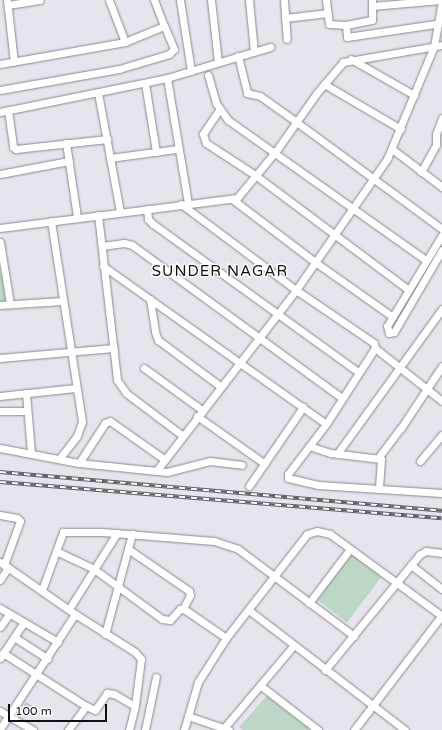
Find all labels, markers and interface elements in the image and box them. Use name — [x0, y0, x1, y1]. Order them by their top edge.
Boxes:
district label: SUNDER NAGAR — [152, 263, 288, 281]
scale bar — [10, 696, 109, 722]
text: 100 m — [15, 704, 52, 718]

